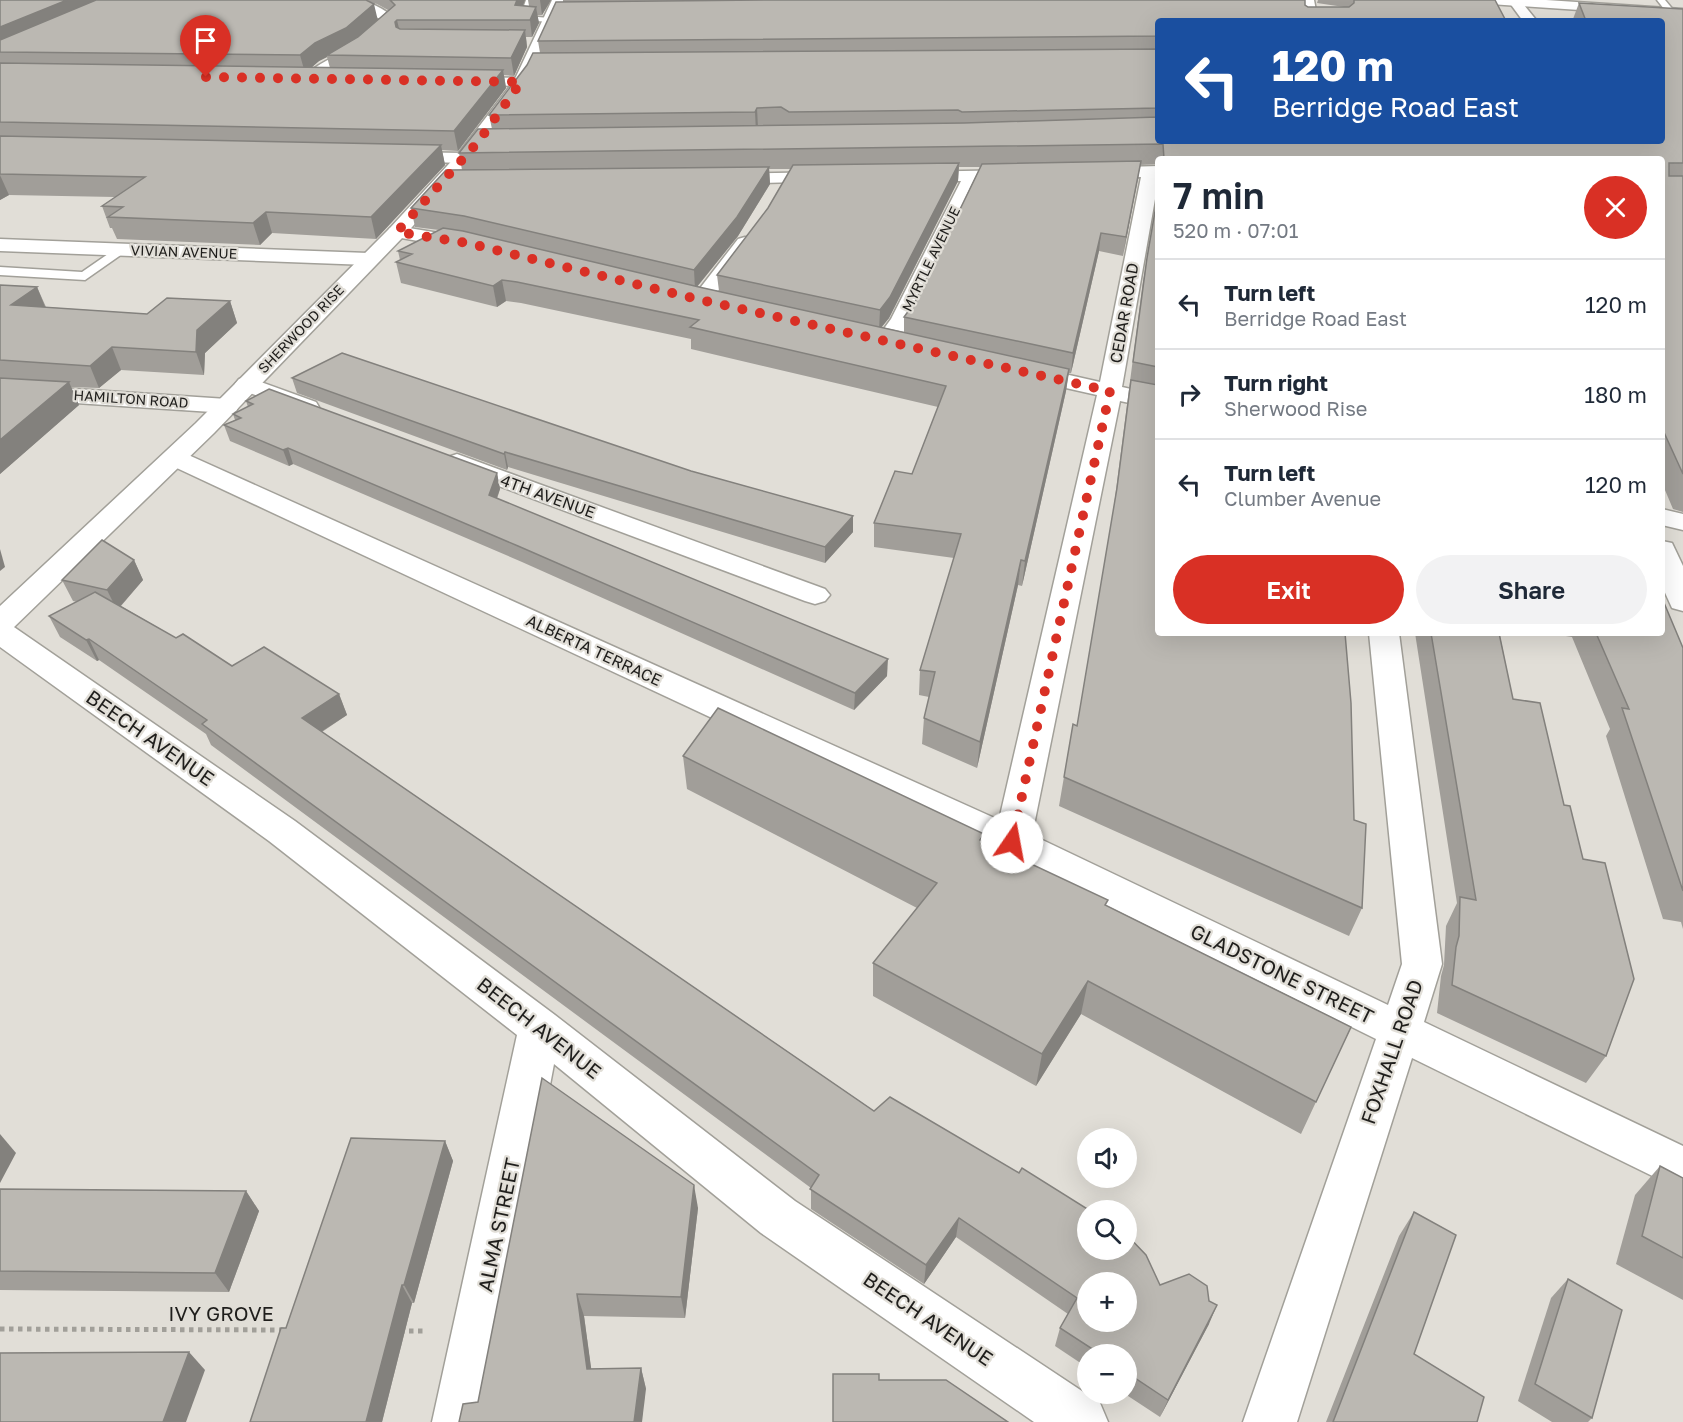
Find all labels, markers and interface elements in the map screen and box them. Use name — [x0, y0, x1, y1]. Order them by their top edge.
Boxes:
pin — [180, 15, 231, 77]
icon: arrive — [189, 24, 222, 57]
text: 120 m — [1272, 40, 1394, 90]
icon: left — [1173, 42, 1251, 120]
text: Berridge Road East — [1272, 91, 1519, 123]
text: 7 min — [1173, 174, 1264, 217]
button: close — [1584, 176, 1647, 239]
street label: MYRTLE AVENUE — [898, 204, 963, 314]
text: 520 m · 07:01 — [1173, 218, 1298, 242]
street label: VIVIAN AVENUE — [130, 241, 238, 262]
street label: CEDAR ROAD — [1105, 261, 1143, 365]
text: Turn left — [1224, 279, 1315, 306]
street label: SHERWOOD RISE — [254, 281, 347, 376]
icon: left — [1173, 288, 1206, 321]
text: 120 m — [1585, 291, 1647, 318]
text: Berridge Road East — [1224, 306, 1407, 330]
text: Turn right — [1224, 369, 1328, 396]
icon: right — [1173, 378, 1206, 411]
text: 180 m — [1584, 381, 1647, 408]
street label: HAMILTON ROAD — [73, 386, 189, 411]
text: Sherwood Rise — [1224, 396, 1367, 420]
text: Turn left — [1224, 459, 1315, 486]
icon: left — [1173, 468, 1206, 501]
street label: 4TH AVENUE — [498, 470, 598, 522]
text: 120 m — [1585, 471, 1647, 498]
text: Clumber Avenue — [1224, 486, 1381, 510]
button: Exit — [1173, 555, 1404, 624]
button: Share — [1416, 555, 1647, 624]
street label: ALBERTA TERRACE — [523, 610, 665, 690]
street label: BEECH AVENUE — [82, 684, 219, 790]
position arrow — [980, 810, 1044, 874]
street label: GLADSTONE STREET — [1187, 918, 1378, 1028]
street label: BEECH AVENUE — [473, 971, 606, 1083]
street label: FOXHALL ROAD — [1355, 976, 1427, 1127]
map controls — [1077, 1128, 1137, 1404]
button: sound — [1077, 1128, 1137, 1188]
street label: ALMA STREET — [472, 1156, 524, 1294]
button: search — [1077, 1200, 1137, 1260]
street label: BEECH AVENUE — [859, 1266, 998, 1370]
button: + — [1077, 1272, 1137, 1332]
street label: IVY GROVE — [168, 1301, 274, 1325]
button: − — [1077, 1344, 1137, 1404]

